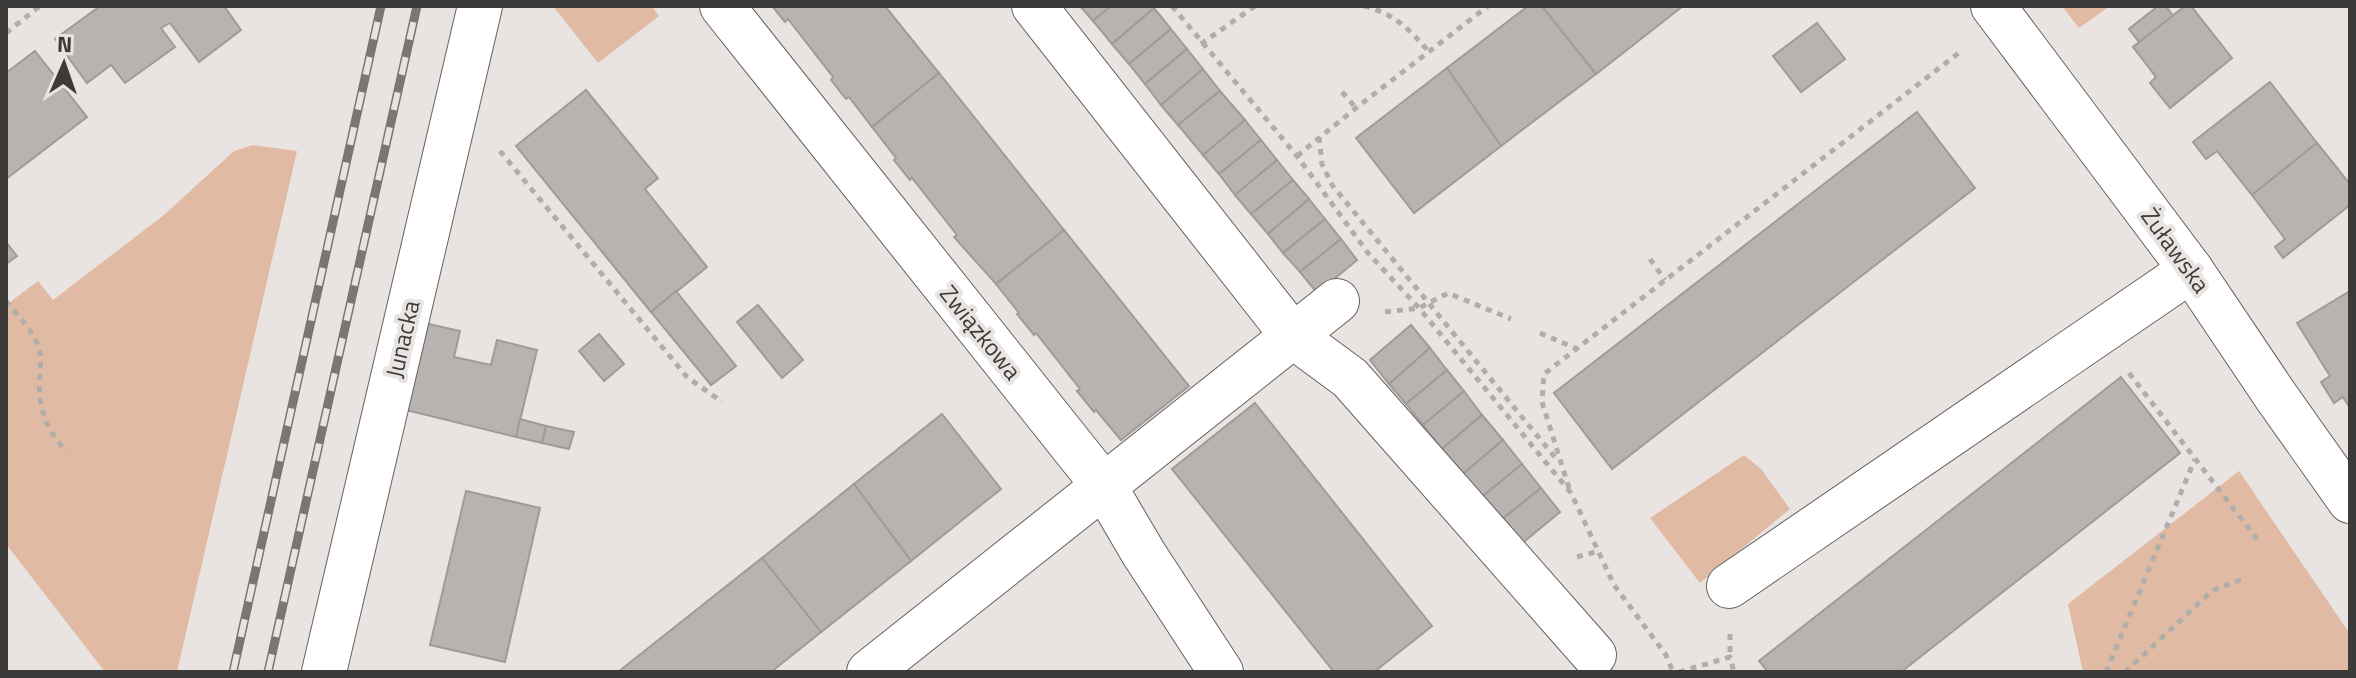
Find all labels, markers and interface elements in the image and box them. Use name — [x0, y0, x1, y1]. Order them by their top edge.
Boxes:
north arrow — [24, 24, 104, 104]
text: N — [56, 27, 73, 61]
street label: Żuławska — [2133, 200, 2219, 300]
street label: Związkowa — [931, 277, 1031, 387]
street label: Junacka — [376, 297, 428, 381]

